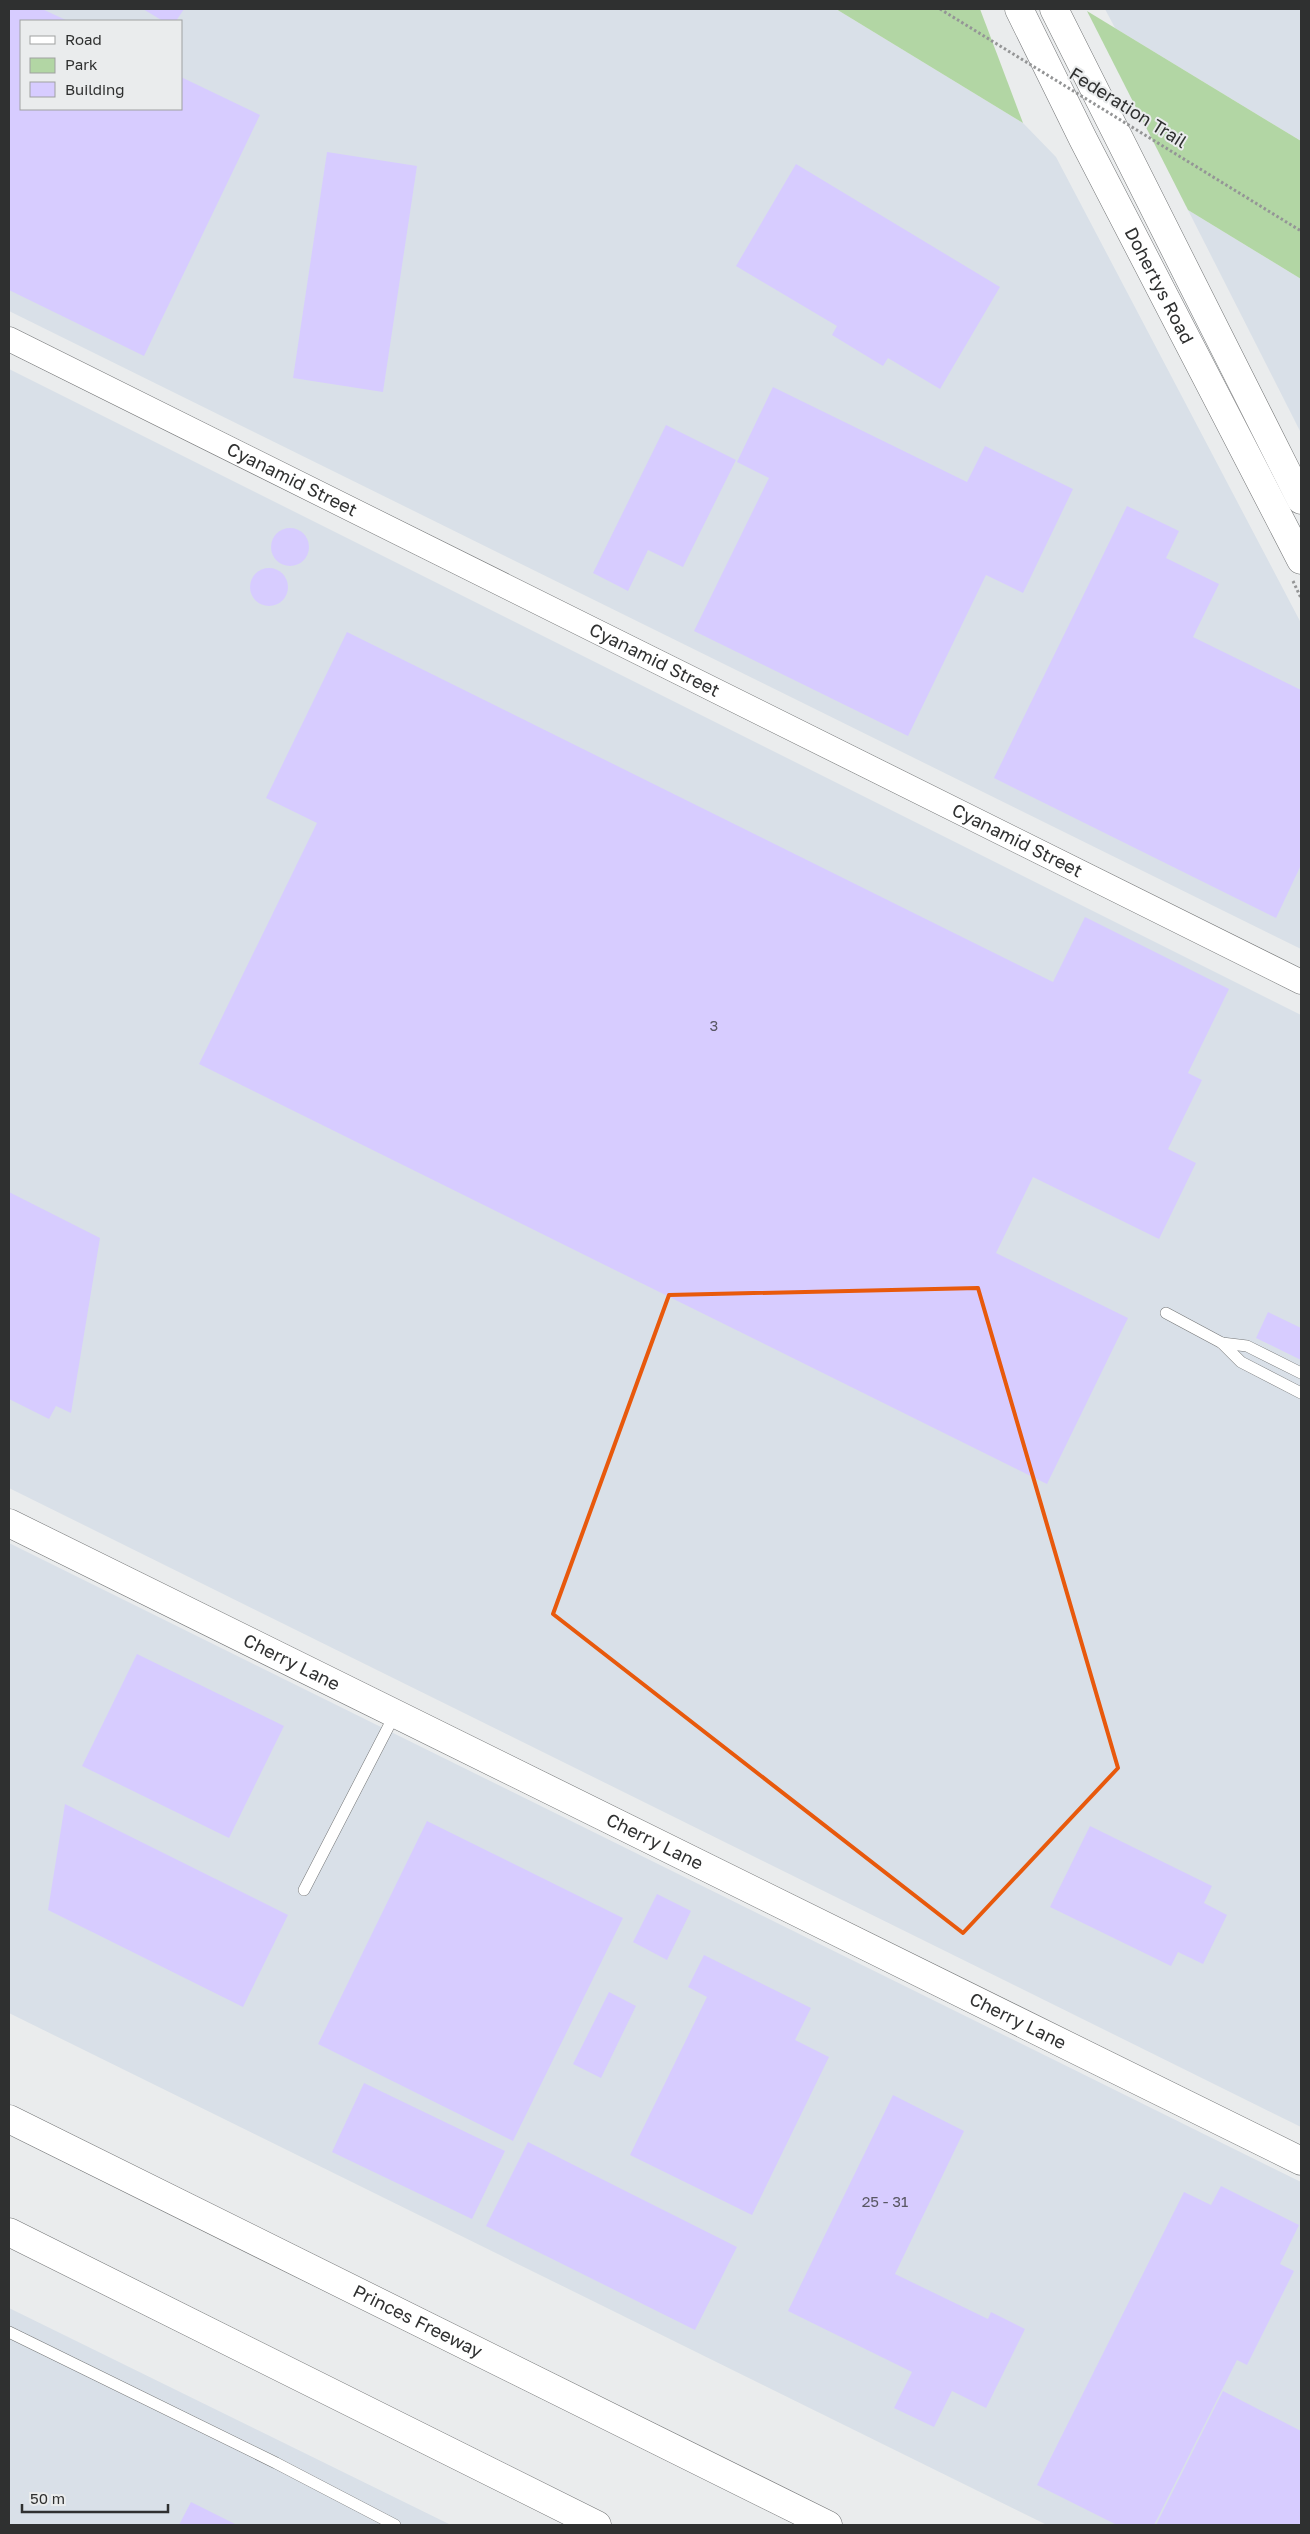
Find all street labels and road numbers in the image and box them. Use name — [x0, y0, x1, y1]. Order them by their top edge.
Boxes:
street label: Federation Trail — [1066, 62, 1192, 152]
street label: Dohertys Road — [1121, 223, 1199, 347]
street label: Cyanamid Street — [223, 437, 361, 521]
street label: Cyanamid Street — [586, 618, 724, 701]
street label: Cyanamid Street — [949, 798, 1086, 881]
street label: Cherry Lane — [240, 1628, 344, 1695]
street label: Cherry Lane — [603, 1808, 707, 1874]
street label: Cherry Lane — [966, 1987, 1070, 2053]
street label: Princes Freeway — [350, 2279, 486, 2362]

